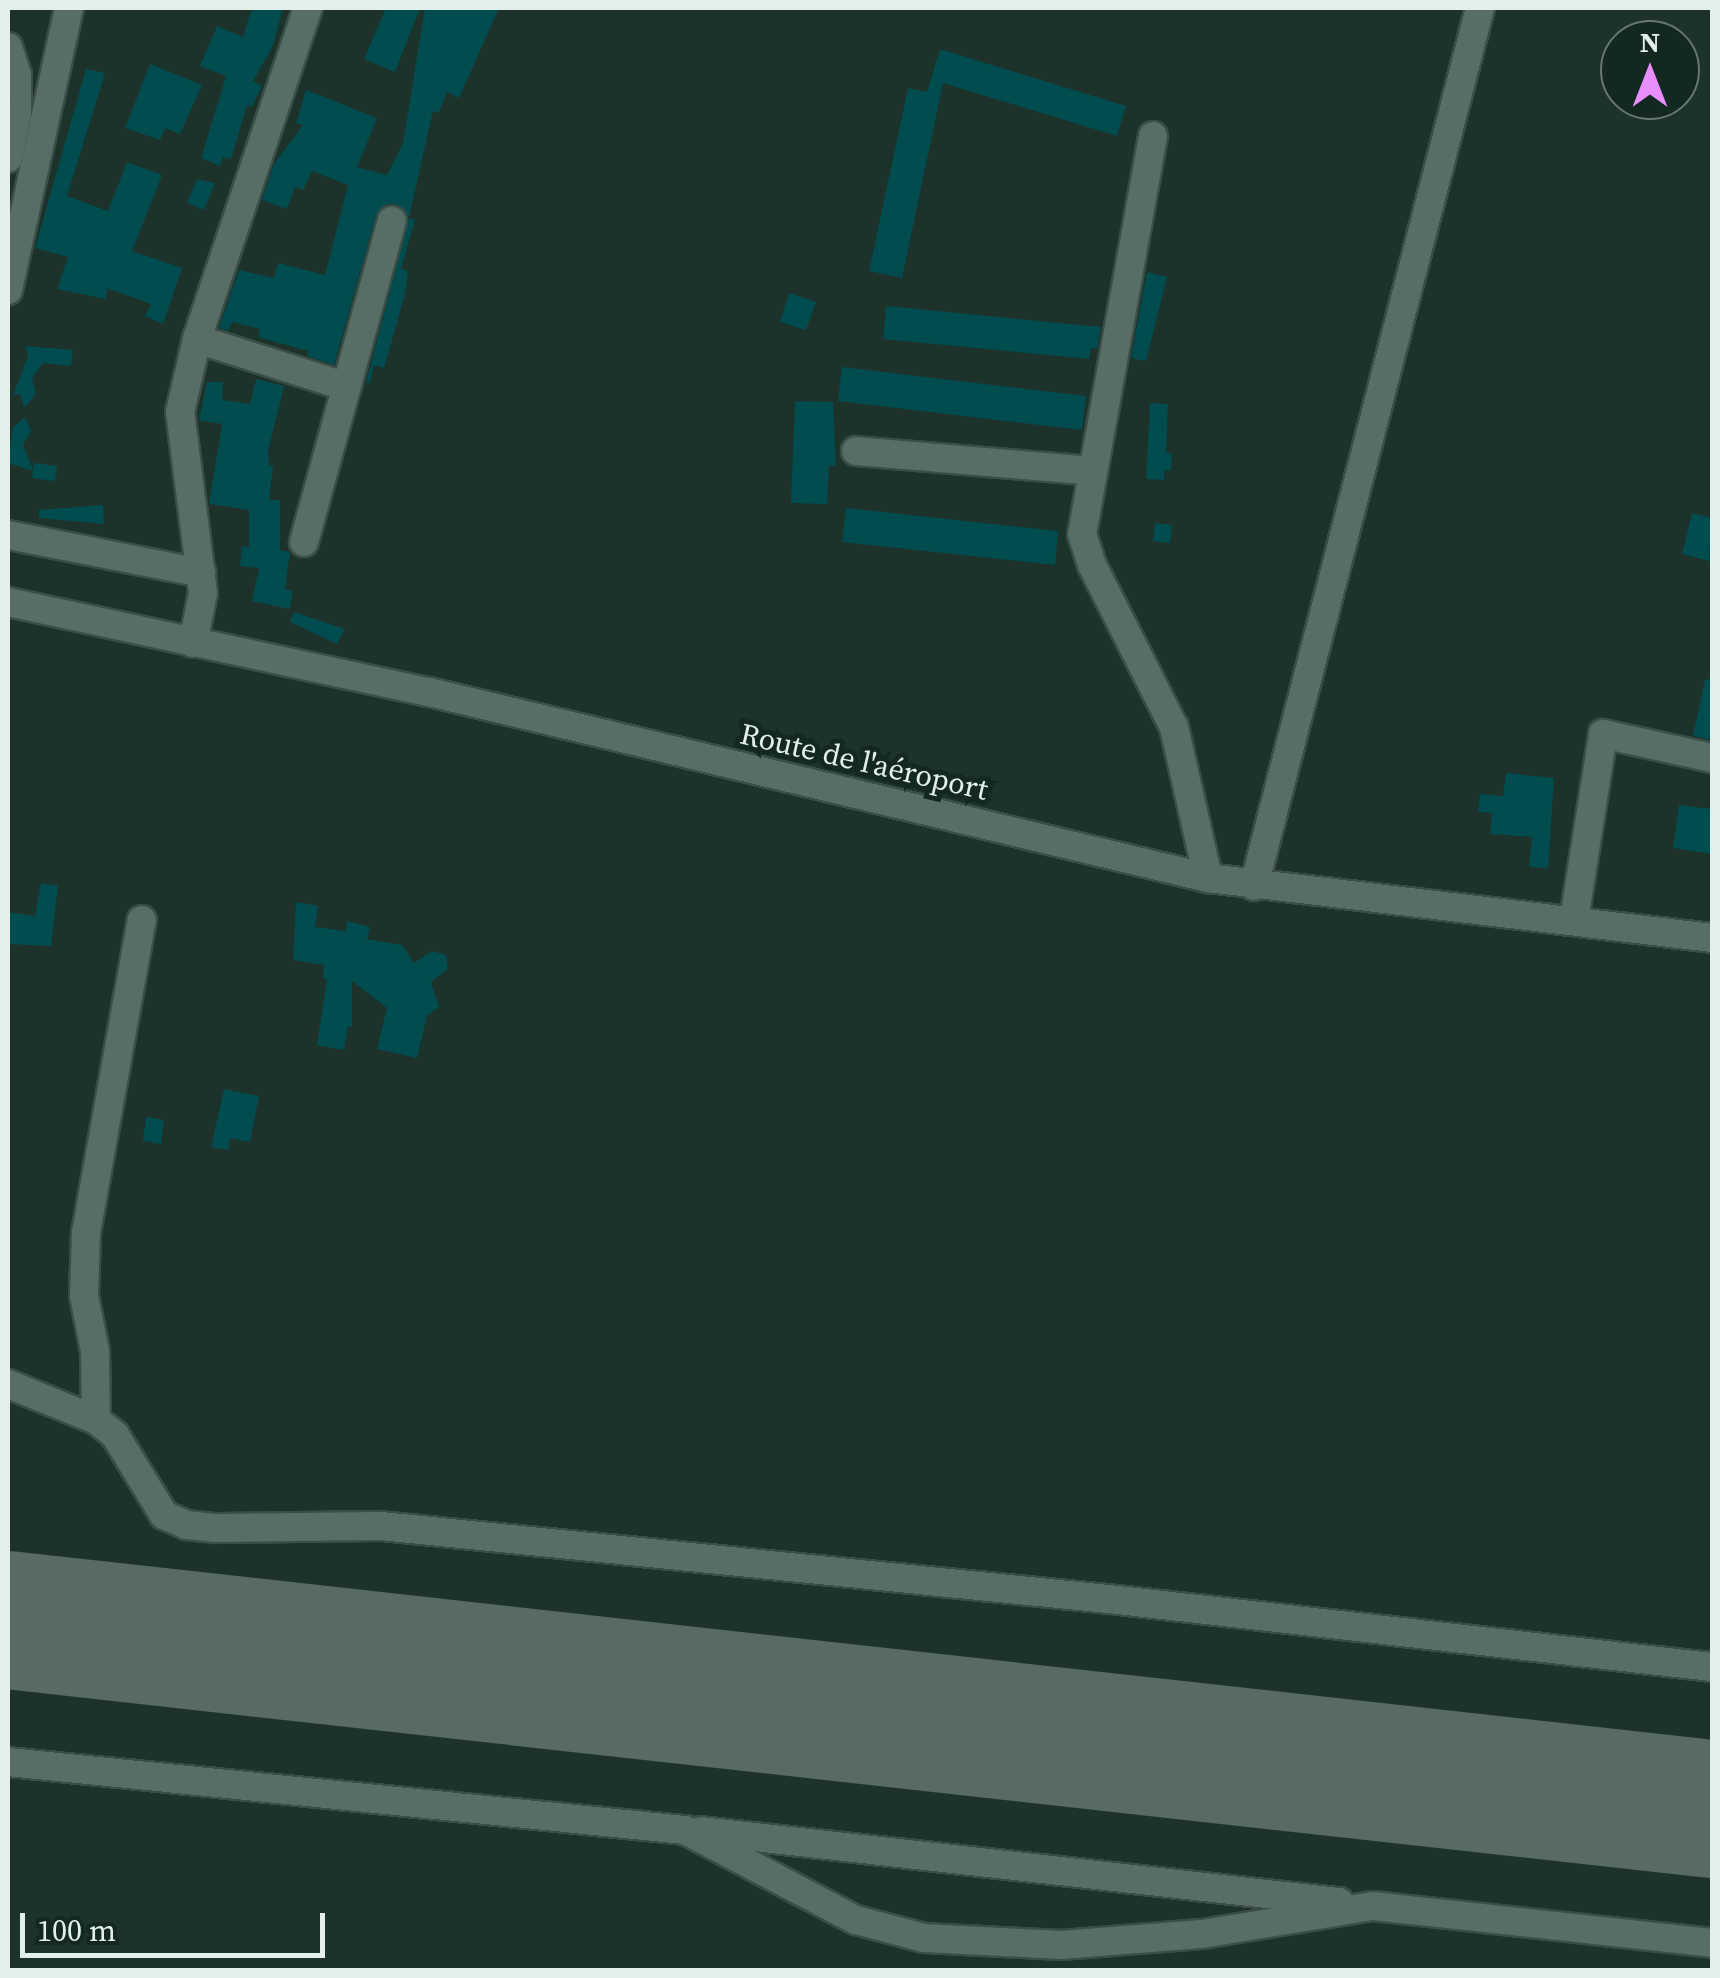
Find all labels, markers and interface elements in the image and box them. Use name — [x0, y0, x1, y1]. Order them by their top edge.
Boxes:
north arrow — [1600, 20, 1700, 120]
text: N — [1640, 23, 1660, 61]
street label: Route de l'aéroport — [737, 716, 991, 808]
scale bar — [25, 1893, 330, 1955]
text: 100 m — [37, 1910, 116, 1951]

